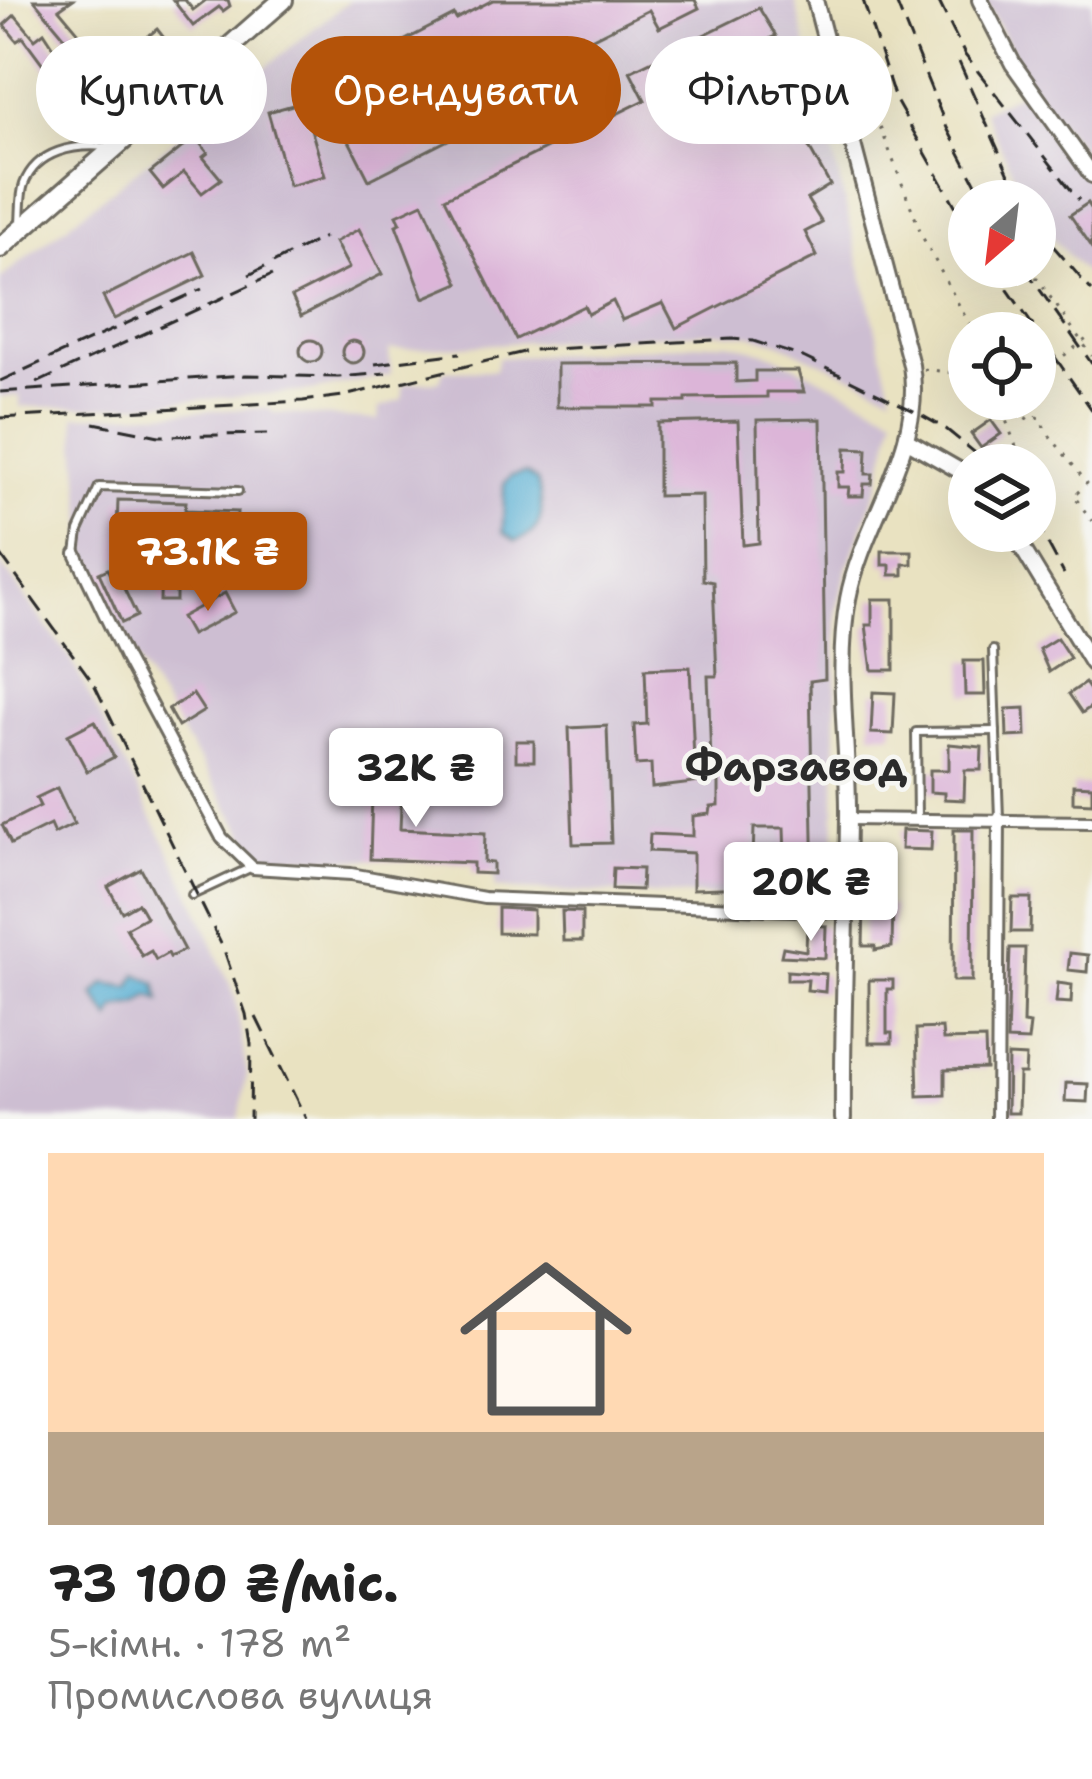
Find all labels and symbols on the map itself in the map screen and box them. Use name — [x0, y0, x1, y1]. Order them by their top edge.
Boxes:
north arrow — [948, 180, 1056, 288]
pin: 73.1K ₴ — [97, 512, 319, 614]
pin: 32K ₴ — [332, 728, 500, 830]
district label: Фарзавод — [685, 738, 907, 794]
pin: 20K ₴ — [727, 842, 895, 944]

